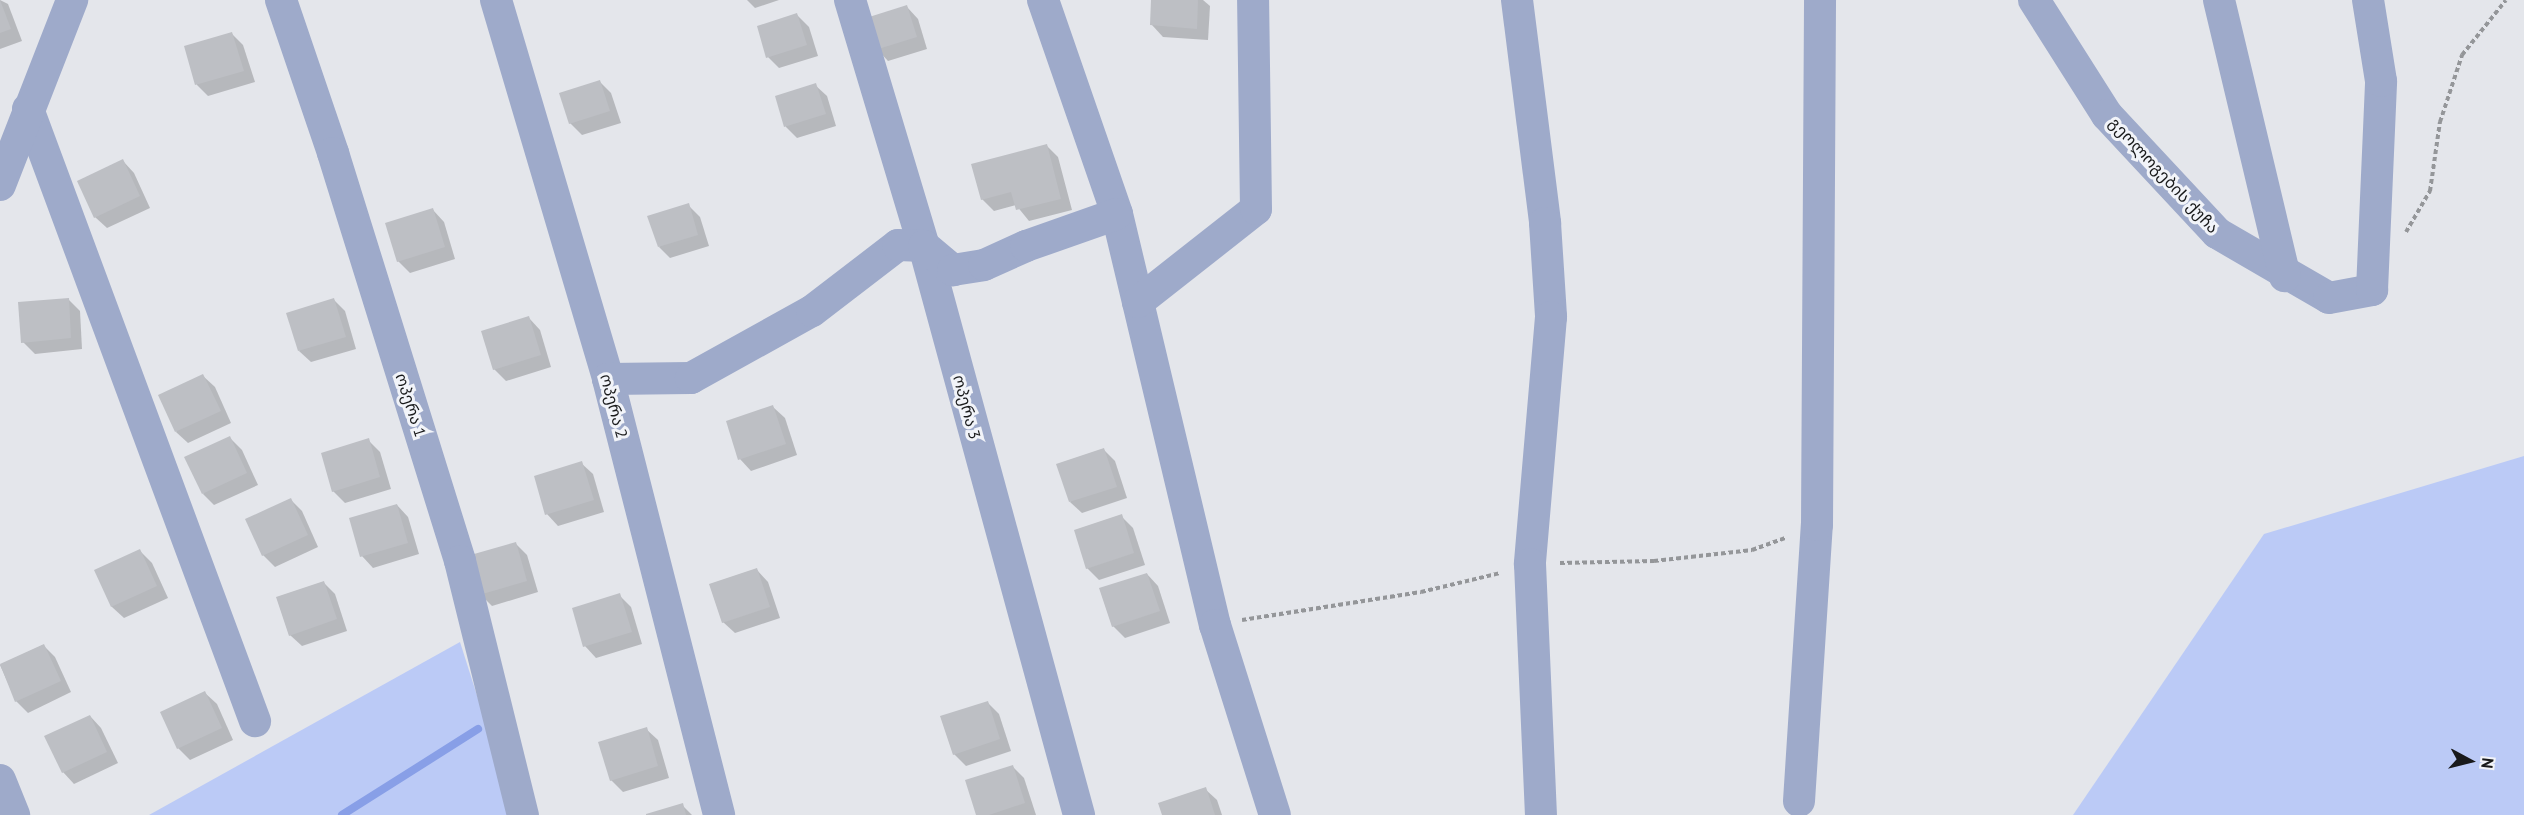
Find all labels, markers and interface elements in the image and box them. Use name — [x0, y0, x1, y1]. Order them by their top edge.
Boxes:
street label: გეოლოგების ქუჩა — [2105, 113, 2223, 237]
street label: ოპერა 1 — [392, 371, 430, 439]
street label: ოპერა 2 — [596, 372, 632, 440]
street label: ოპერა 3 — [949, 373, 985, 441]
north arrow — [2440, 731, 2500, 791]
text: N — [2477, 757, 2498, 770]

